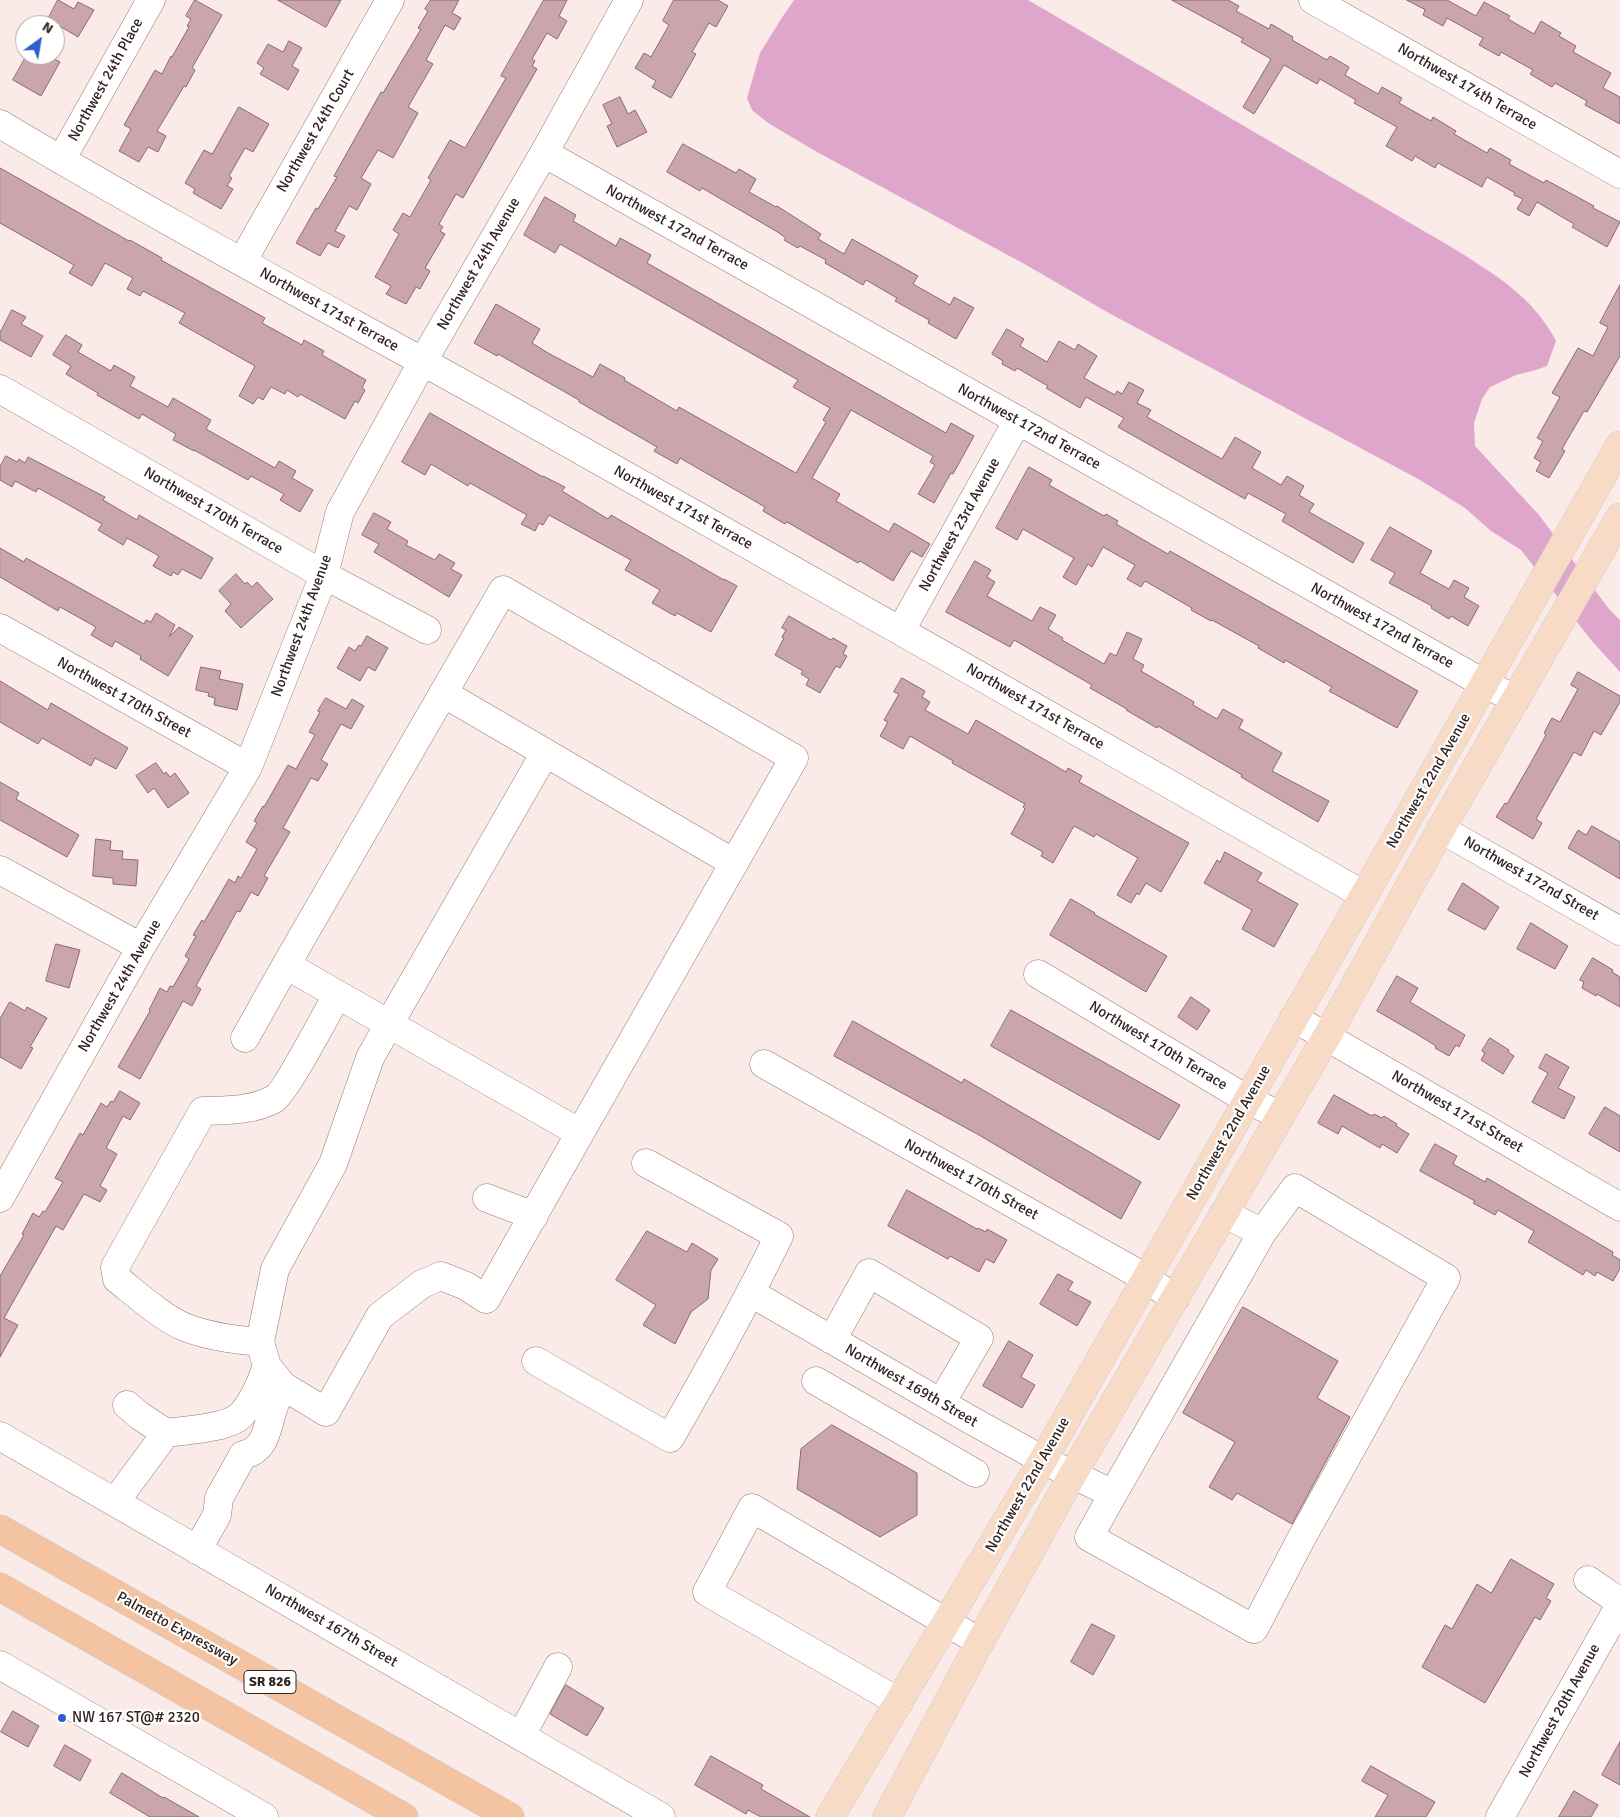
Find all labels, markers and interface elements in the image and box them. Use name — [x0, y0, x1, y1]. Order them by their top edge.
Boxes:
north arrow — [15, 15, 65, 65]
street label: Northwest 24th Place — [65, 15, 147, 145]
text: N — [39, 18, 56, 37]
street label: Northwest 174th Terrace — [1394, 40, 1540, 134]
street label: Northwest 24th Court — [273, 66, 359, 196]
street label: Northwest 172nd Terrace — [602, 181, 752, 275]
street label: Northwest 24th Avenue — [434, 195, 524, 333]
street label: Northwest 171st Terrace — [256, 264, 402, 356]
street label: Northwest 172nd Terrace — [954, 380, 1104, 474]
street label: Northwest 23rd Avenue — [916, 455, 1004, 595]
street label: Northwest 171st Terrace — [610, 462, 756, 554]
street label: Northwest 170th Terrace — [140, 464, 286, 558]
street label: Northwest 24th Avenue — [268, 552, 336, 700]
street label: Northwest 172nd Terrace — [1307, 579, 1457, 673]
street label: Northwest 170th Street — [54, 654, 194, 742]
street label: Northwest 171st Terrace — [963, 660, 1107, 754]
street label: Northwest 22nd Avenue — [1383, 710, 1475, 852]
street label: Northwest 172nd Street — [1460, 833, 1602, 925]
street label: Northwest 24th Avenue — [75, 917, 165, 1055]
street label: Northwest 170th Terrace — [1086, 998, 1230, 1094]
street label: Northwest 22nd Avenue — [1183, 1062, 1275, 1204]
street label: Northwest 171st Street — [1388, 1067, 1526, 1157]
street label: Northwest 170th Street — [901, 1136, 1041, 1224]
street label: Northwest 169th Street — [841, 1341, 981, 1431]
street label: Northwest 22nd Avenue — [982, 1414, 1074, 1556]
street label: Northwest 167th Street — [261, 1581, 401, 1671]
street label: Palmetto Expressway — [113, 1588, 241, 1670]
street label: Northwest 20th Avenue — [1516, 1641, 1604, 1781]
road number: SR 826 — [244, 1670, 296, 1694]
place label: NW 167 ST@# 2320 — [72, 1709, 200, 1727]
marker: NW 167 ST@# 2320 — [56, 1712, 68, 1724]

